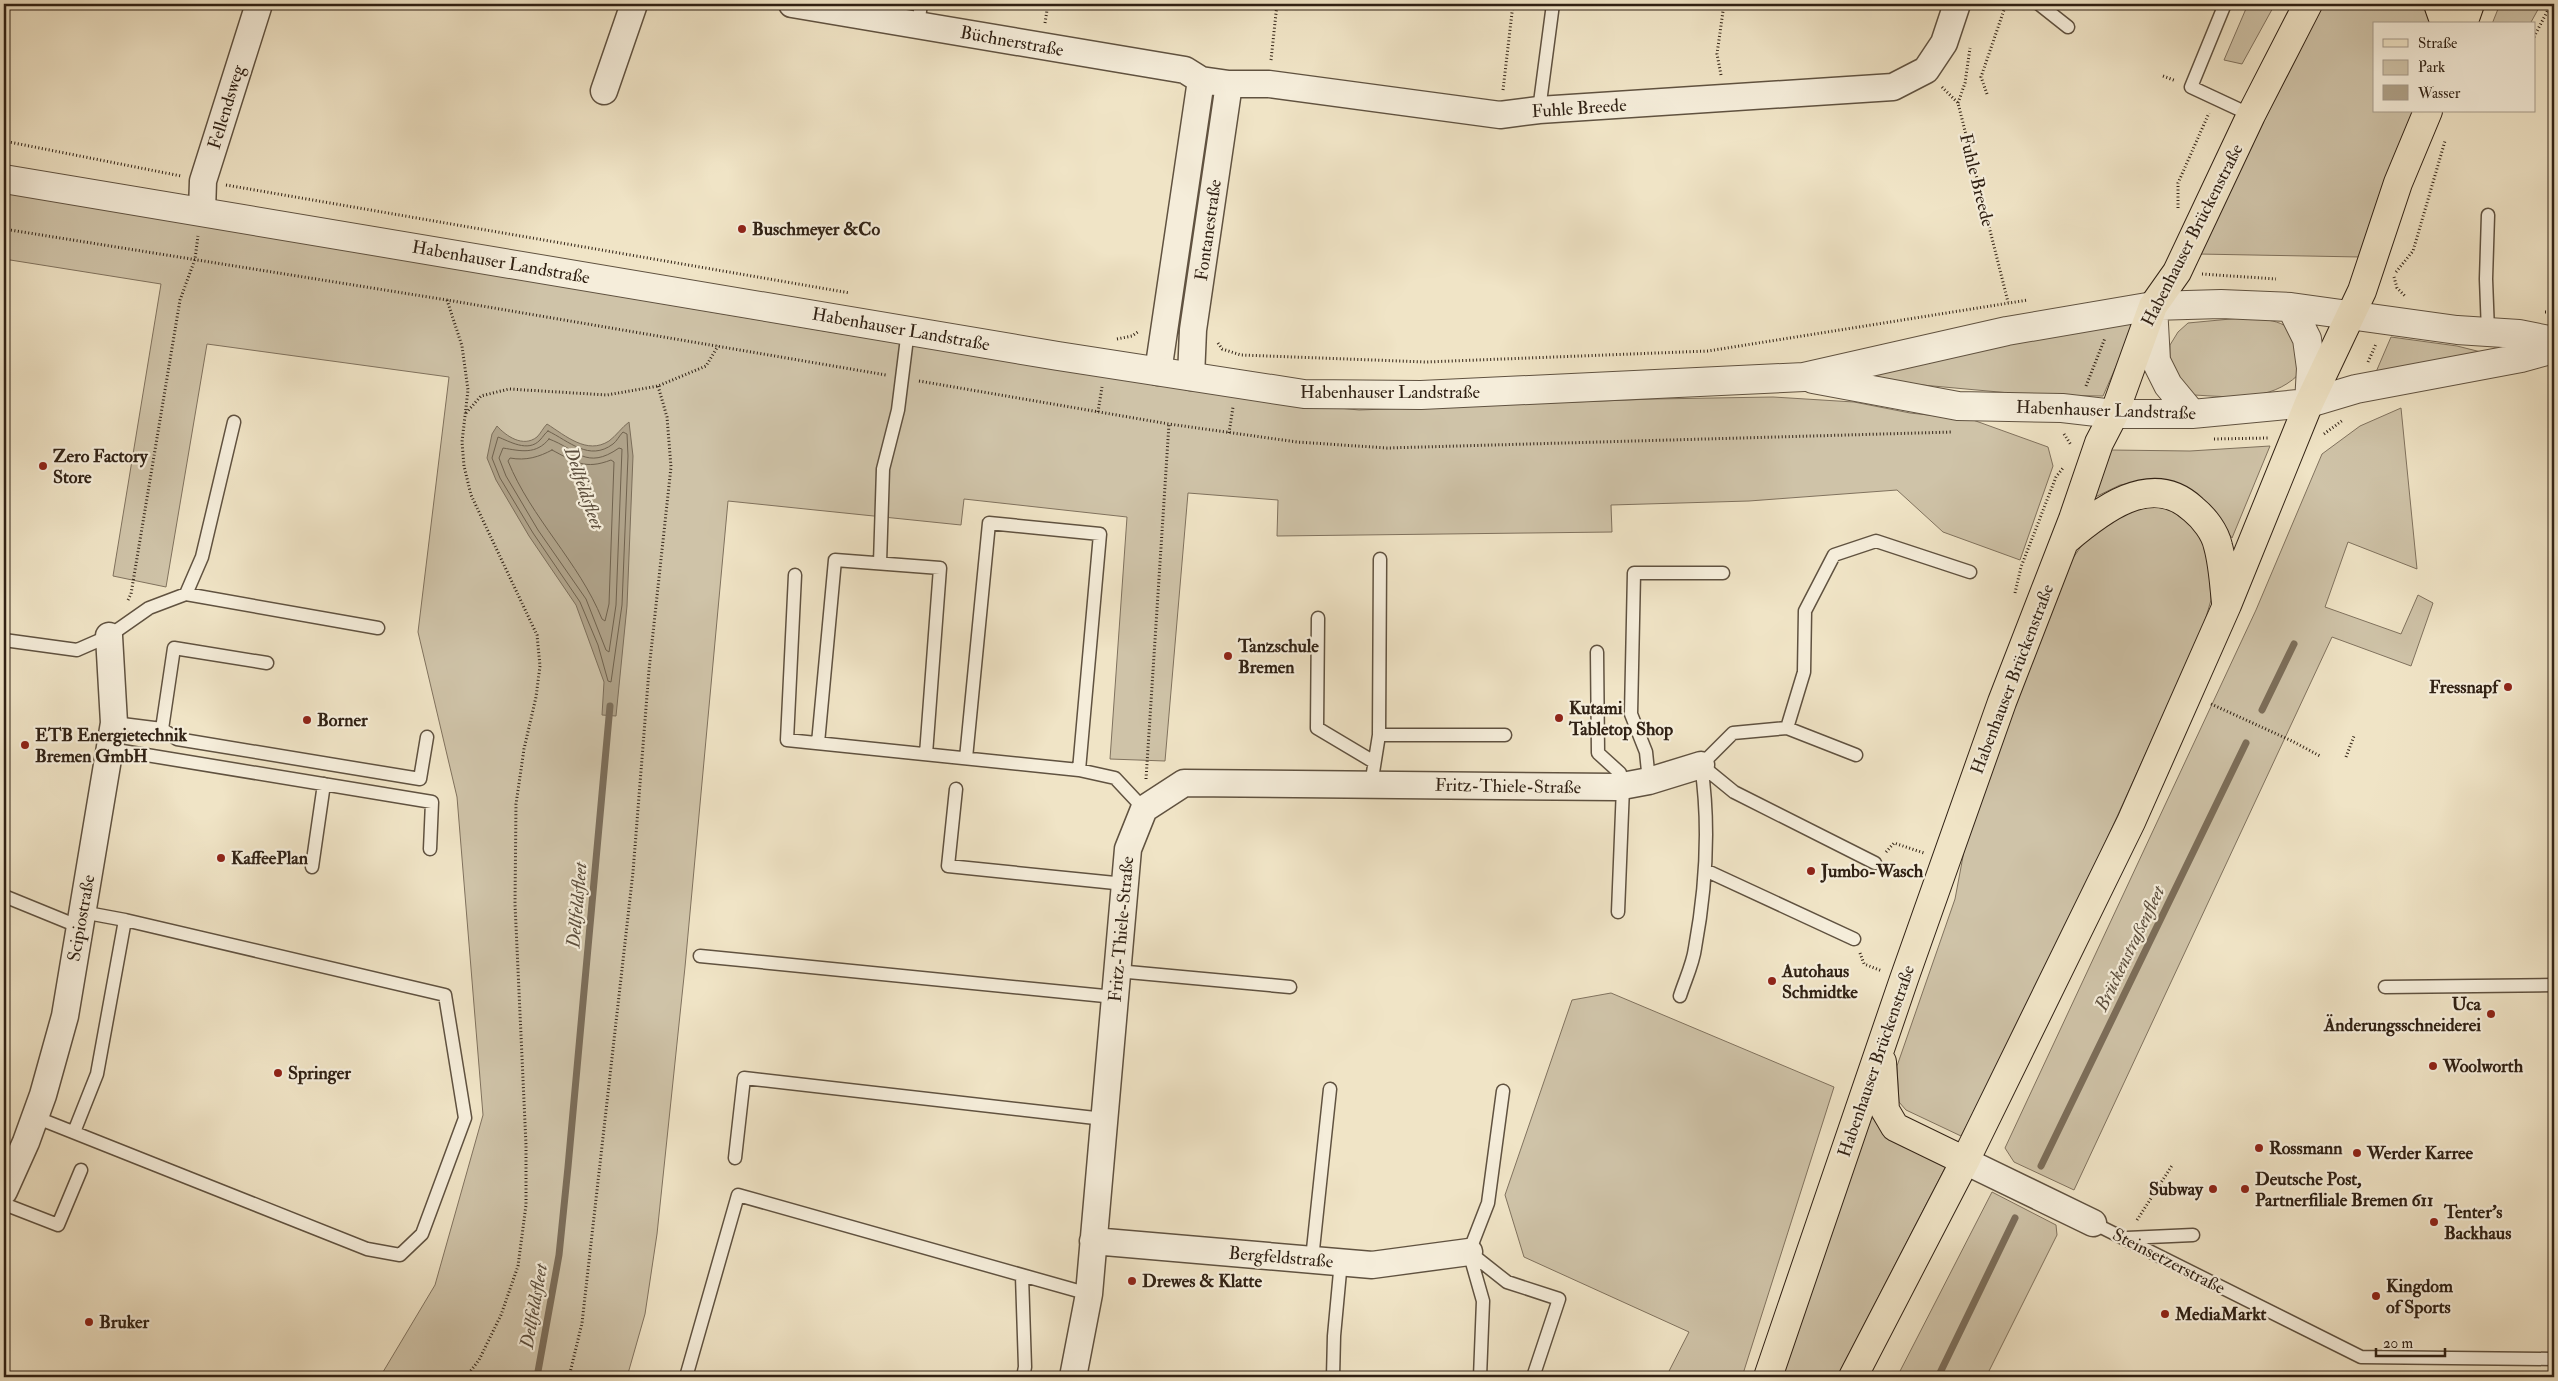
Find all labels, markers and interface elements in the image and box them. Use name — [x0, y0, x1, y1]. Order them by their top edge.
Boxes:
street label: Büchnerstraße — [958, 21, 1066, 62]
legend — [2373, 22, 2536, 112]
text: Straße — [2418, 34, 2457, 53]
text: Park — [2418, 58, 2445, 77]
street label: Fellendsweg — [203, 61, 250, 152]
text: Wasser — [2417, 84, 2461, 103]
street label: Fuhle Breede — [1531, 94, 1628, 123]
street label: Fuhle Breede — [1954, 131, 1999, 230]
street label: Habenhauser Brückenstraße — [2136, 140, 2249, 330]
street label: Fontanestraße — [1190, 177, 1227, 282]
place label: Buschmeyer &Co — [752, 218, 880, 241]
marker: Buschmeyer &Co — [736, 223, 748, 235]
street label: Habenhauser Landstraße — [410, 236, 592, 290]
street label: Habenhauser Landstraße — [810, 303, 992, 357]
street label: Habenhauser Landstraße — [1300, 381, 1480, 404]
street label: Habenhauser Landstraße — [2016, 396, 2197, 425]
water label: Dellfeldsfleet — [558, 443, 610, 534]
place label: Zero Factory Store — [53, 445, 149, 489]
marker: Zero Factory Store — [37, 460, 49, 472]
street label: Habenhauser Brückenstraße — [1966, 581, 2059, 777]
place label: Tanzschule Bremen — [1237, 635, 1319, 679]
marker: Tanzschule Bremen — [1222, 650, 1234, 662]
place label: Fressnapf — [2429, 676, 2501, 699]
marker: Fressnapf — [2502, 681, 2514, 693]
place label: Kutami Tabletop Shop — [1568, 697, 1673, 741]
place label: Borner — [317, 709, 368, 732]
marker: Kutami Tabletop Shop — [1553, 712, 1565, 724]
marker: Borner — [301, 714, 313, 726]
place label: ETB Energietechnik Bremen GmbH — [35, 724, 188, 768]
marker: ETB Energietechnik Bremen GmbH — [19, 739, 31, 751]
street label: Fritz-Thiele-Straße — [1435, 774, 1582, 799]
place label: KaffeePlan — [231, 847, 309, 870]
marker: KaffeePlan — [215, 852, 227, 864]
street label: Fritz-Thiele-Straße — [1104, 855, 1139, 1003]
water label: Dellfeldsfleet — [561, 860, 593, 950]
place label: Jumbo-Wasch — [1820, 860, 1924, 883]
marker: Jumbo-Wasch — [1805, 865, 1817, 877]
street label: Scipiostraße — [63, 872, 101, 963]
water label: Brückenstraßenfleet — [2089, 881, 2171, 1016]
place label: Autohaus Schmidtke — [1781, 960, 1858, 1004]
street label: Habenhauser Brückenstraße — [1833, 962, 1920, 1160]
marker: Autohaus Schmidtke — [1766, 975, 1778, 987]
place label: Uca Änderungsschneiderei — [2323, 993, 2482, 1037]
marker: Uca Änderungsschneiderei — [2485, 1008, 2497, 1020]
place label: Woolworth — [2442, 1055, 2524, 1078]
marker: Woolworth — [2427, 1060, 2439, 1072]
place label: Springer — [288, 1062, 351, 1085]
marker: Springer — [272, 1067, 284, 1079]
place label: Rossmann — [2269, 1137, 2343, 1160]
marker: Rossmann — [2253, 1142, 2265, 1154]
place label: Werder Karree — [2366, 1142, 2474, 1165]
marker: Werder Karree — [2351, 1147, 2363, 1159]
place label: Deutsche Post, Partnerfiliale Bremen 611 — [2255, 1168, 2433, 1212]
place label: Subway — [2149, 1178, 2204, 1201]
marker: Subway — [2207, 1183, 2219, 1195]
marker: Deutsche Post, Partnerfiliale Bremen 611 — [2239, 1183, 2251, 1195]
place label: Tenter's Backhaus — [2443, 1201, 2511, 1245]
marker: Tenter's Backhaus — [2428, 1216, 2440, 1228]
street label: Steinsetzerstraße — [2109, 1223, 2229, 1300]
street label: Bergfeldstraße — [1228, 1241, 1335, 1274]
water label: Dellfeldsfleet — [515, 1260, 554, 1352]
place label: Drewes & Klatte — [1142, 1270, 1262, 1293]
marker: Drewes & Klatte — [1126, 1275, 1138, 1287]
place label: Kingdom of Sports — [2386, 1275, 2454, 1319]
marker: Kingdom of Sports — [2370, 1290, 2382, 1302]
place label: MediaMarkt — [2174, 1303, 2267, 1326]
marker: MediaMarkt — [2159, 1308, 2171, 1320]
place label: Bruker — [99, 1311, 150, 1334]
marker: Bruker — [83, 1316, 95, 1328]
scale bar — [2376, 1326, 2444, 1358]
text: 20 m — [2383, 1334, 2413, 1353]

